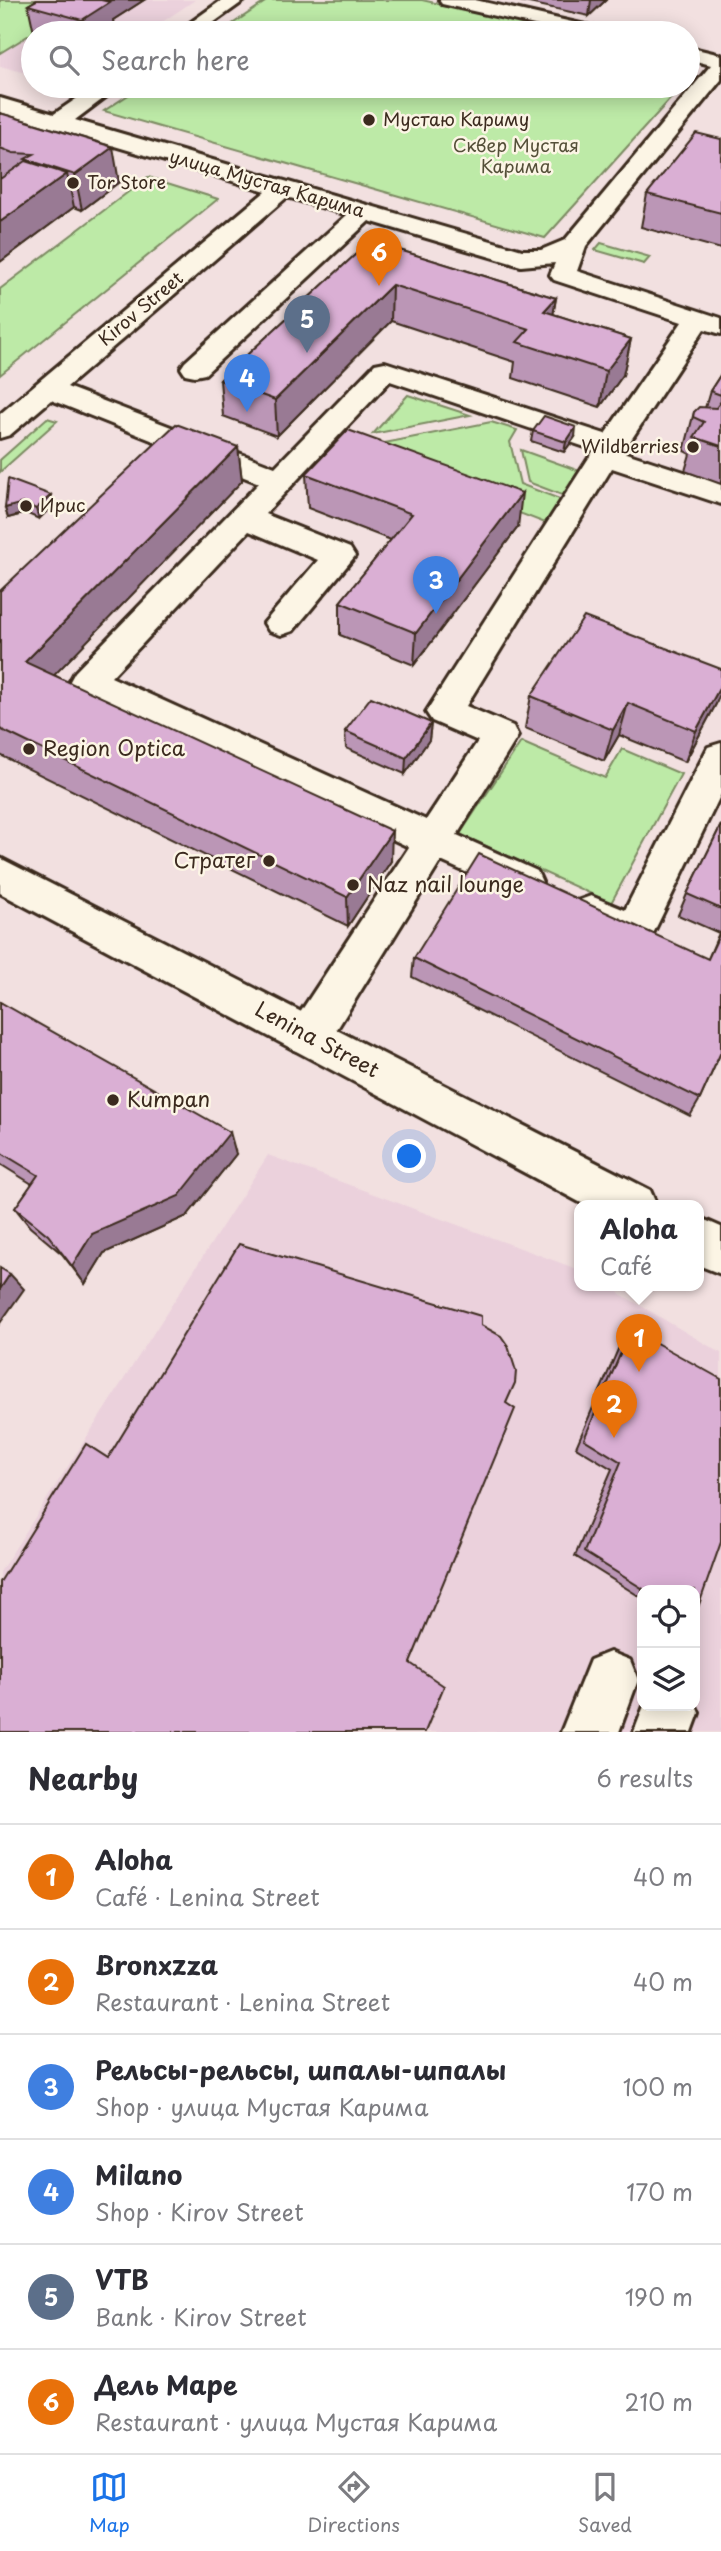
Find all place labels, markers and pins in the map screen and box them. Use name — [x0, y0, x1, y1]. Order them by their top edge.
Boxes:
place label: Мустаю Кариму — [383, 105, 529, 132]
marker: Мустаю Кариму — [361, 112, 377, 128]
place label: Tor Store — [87, 168, 166, 195]
marker: Tor Store — [65, 175, 81, 191]
pin: 6 — [356, 228, 402, 286]
pin: 5 — [284, 295, 330, 353]
pin: 4 — [224, 354, 270, 412]
place label: Wildberries — [581, 432, 679, 459]
marker: Wildberries — [685, 439, 701, 455]
place label: Ирис — [40, 491, 85, 518]
marker: Ирис — [18, 498, 34, 514]
pin: 3 — [413, 556, 459, 614]
place label: Region Optica — [43, 731, 186, 763]
marker: Region Optica — [21, 741, 37, 757]
place label: Стратег — [174, 843, 256, 875]
marker: Стратег — [261, 853, 277, 869]
place label: Naz nail lounge — [367, 867, 524, 899]
marker: Naz nail lounge — [345, 877, 361, 893]
place label: Kumpan — [127, 1082, 210, 1114]
marker: Kumpan — [105, 1092, 121, 1108]
pin: 1 — [616, 1314, 662, 1372]
pin: 2 — [591, 1380, 637, 1438]

